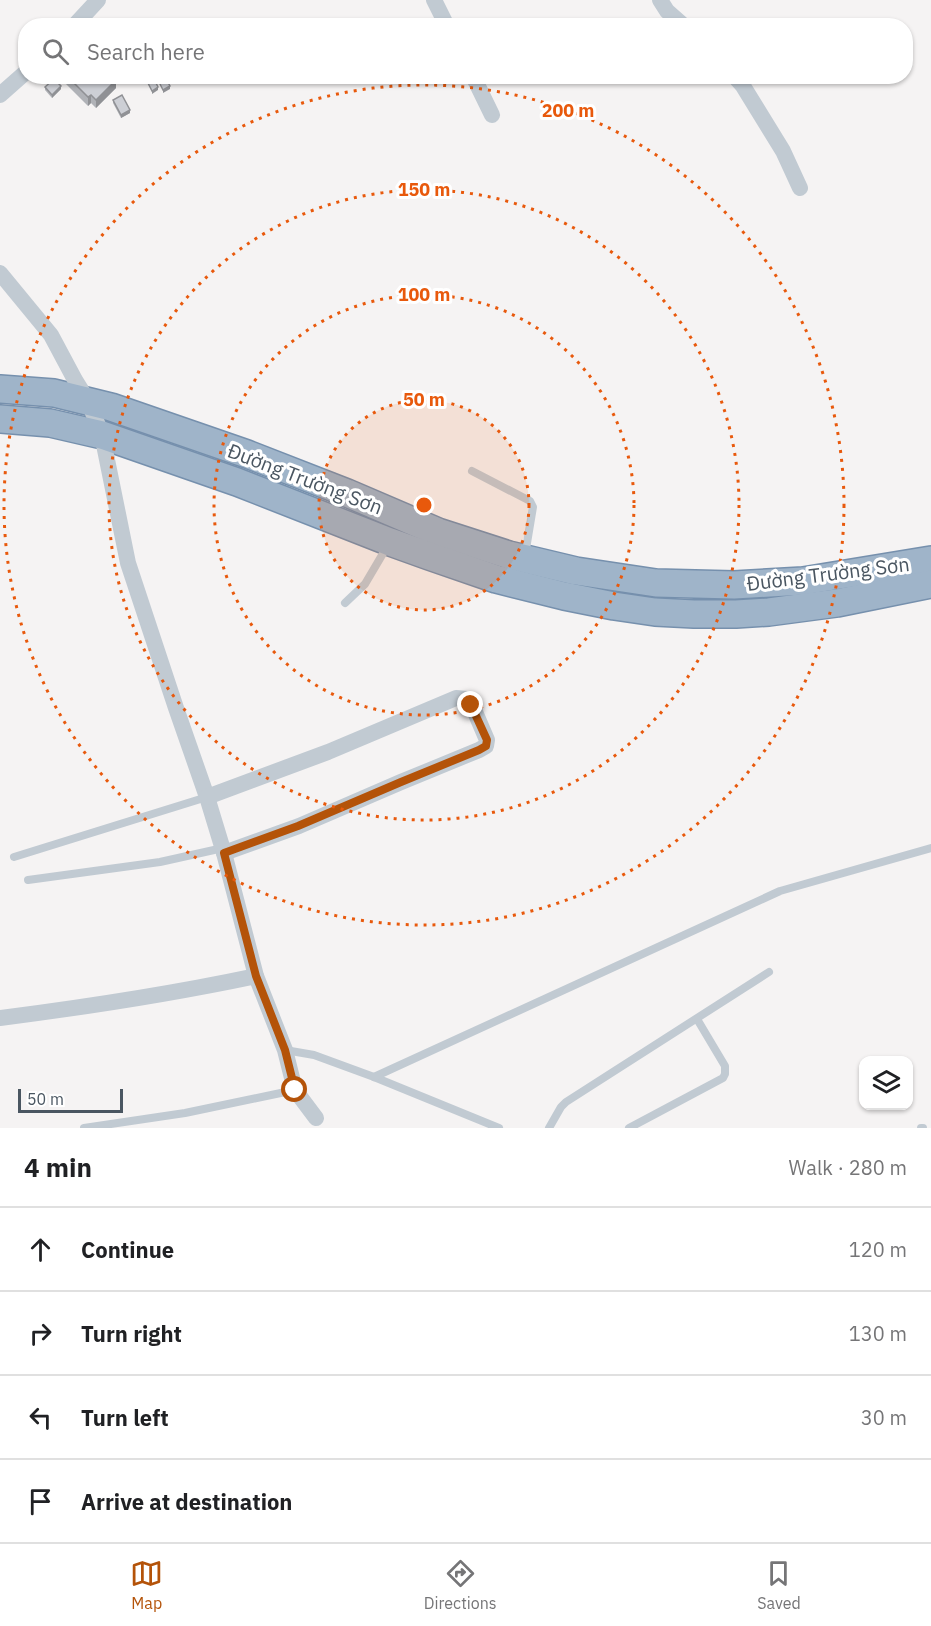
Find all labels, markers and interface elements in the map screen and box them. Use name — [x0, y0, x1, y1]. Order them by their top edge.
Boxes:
search box — [18, 18, 913, 84]
icon: search — [39, 35, 72, 68]
text: Search here — [87, 37, 205, 66]
text: 200 m — [542, 99, 594, 122]
text: 150 m — [398, 178, 450, 201]
text: 100 m — [398, 283, 450, 306]
text: 50 m — [403, 388, 445, 411]
street label: Đường Trường Sơn — [224, 437, 387, 521]
centre of rings — [414, 495, 434, 515]
street label: Đường Trường Sơn — [745, 550, 911, 597]
route end — [457, 691, 483, 717]
map controls — [859, 1056, 913, 1110]
button: layers — [859, 1056, 913, 1110]
route start — [281, 1076, 307, 1102]
scale bar — [18, 1086, 123, 1114]
text: 50 m — [27, 1089, 64, 1109]
text: 4 min — [24, 1150, 92, 1184]
text: Walk · 280 m — [789, 1154, 907, 1181]
icon: ahead — [24, 1233, 57, 1266]
text: Continue — [81, 1235, 174, 1264]
text: 120 m — [849, 1236, 907, 1263]
icon: right — [24, 1317, 57, 1350]
text: Turn right — [81, 1319, 182, 1348]
text: 130 m — [849, 1320, 907, 1347]
icon: left — [24, 1401, 57, 1434]
text: Turn left — [81, 1403, 169, 1432]
text: 30 m — [861, 1404, 907, 1431]
icon: arrive — [24, 1485, 57, 1518]
text: Arrive at destination — [81, 1487, 292, 1516]
tab: Map — [130, 1557, 163, 1613]
tab: Directions — [424, 1557, 497, 1613]
tab: Saved — [757, 1557, 801, 1613]

